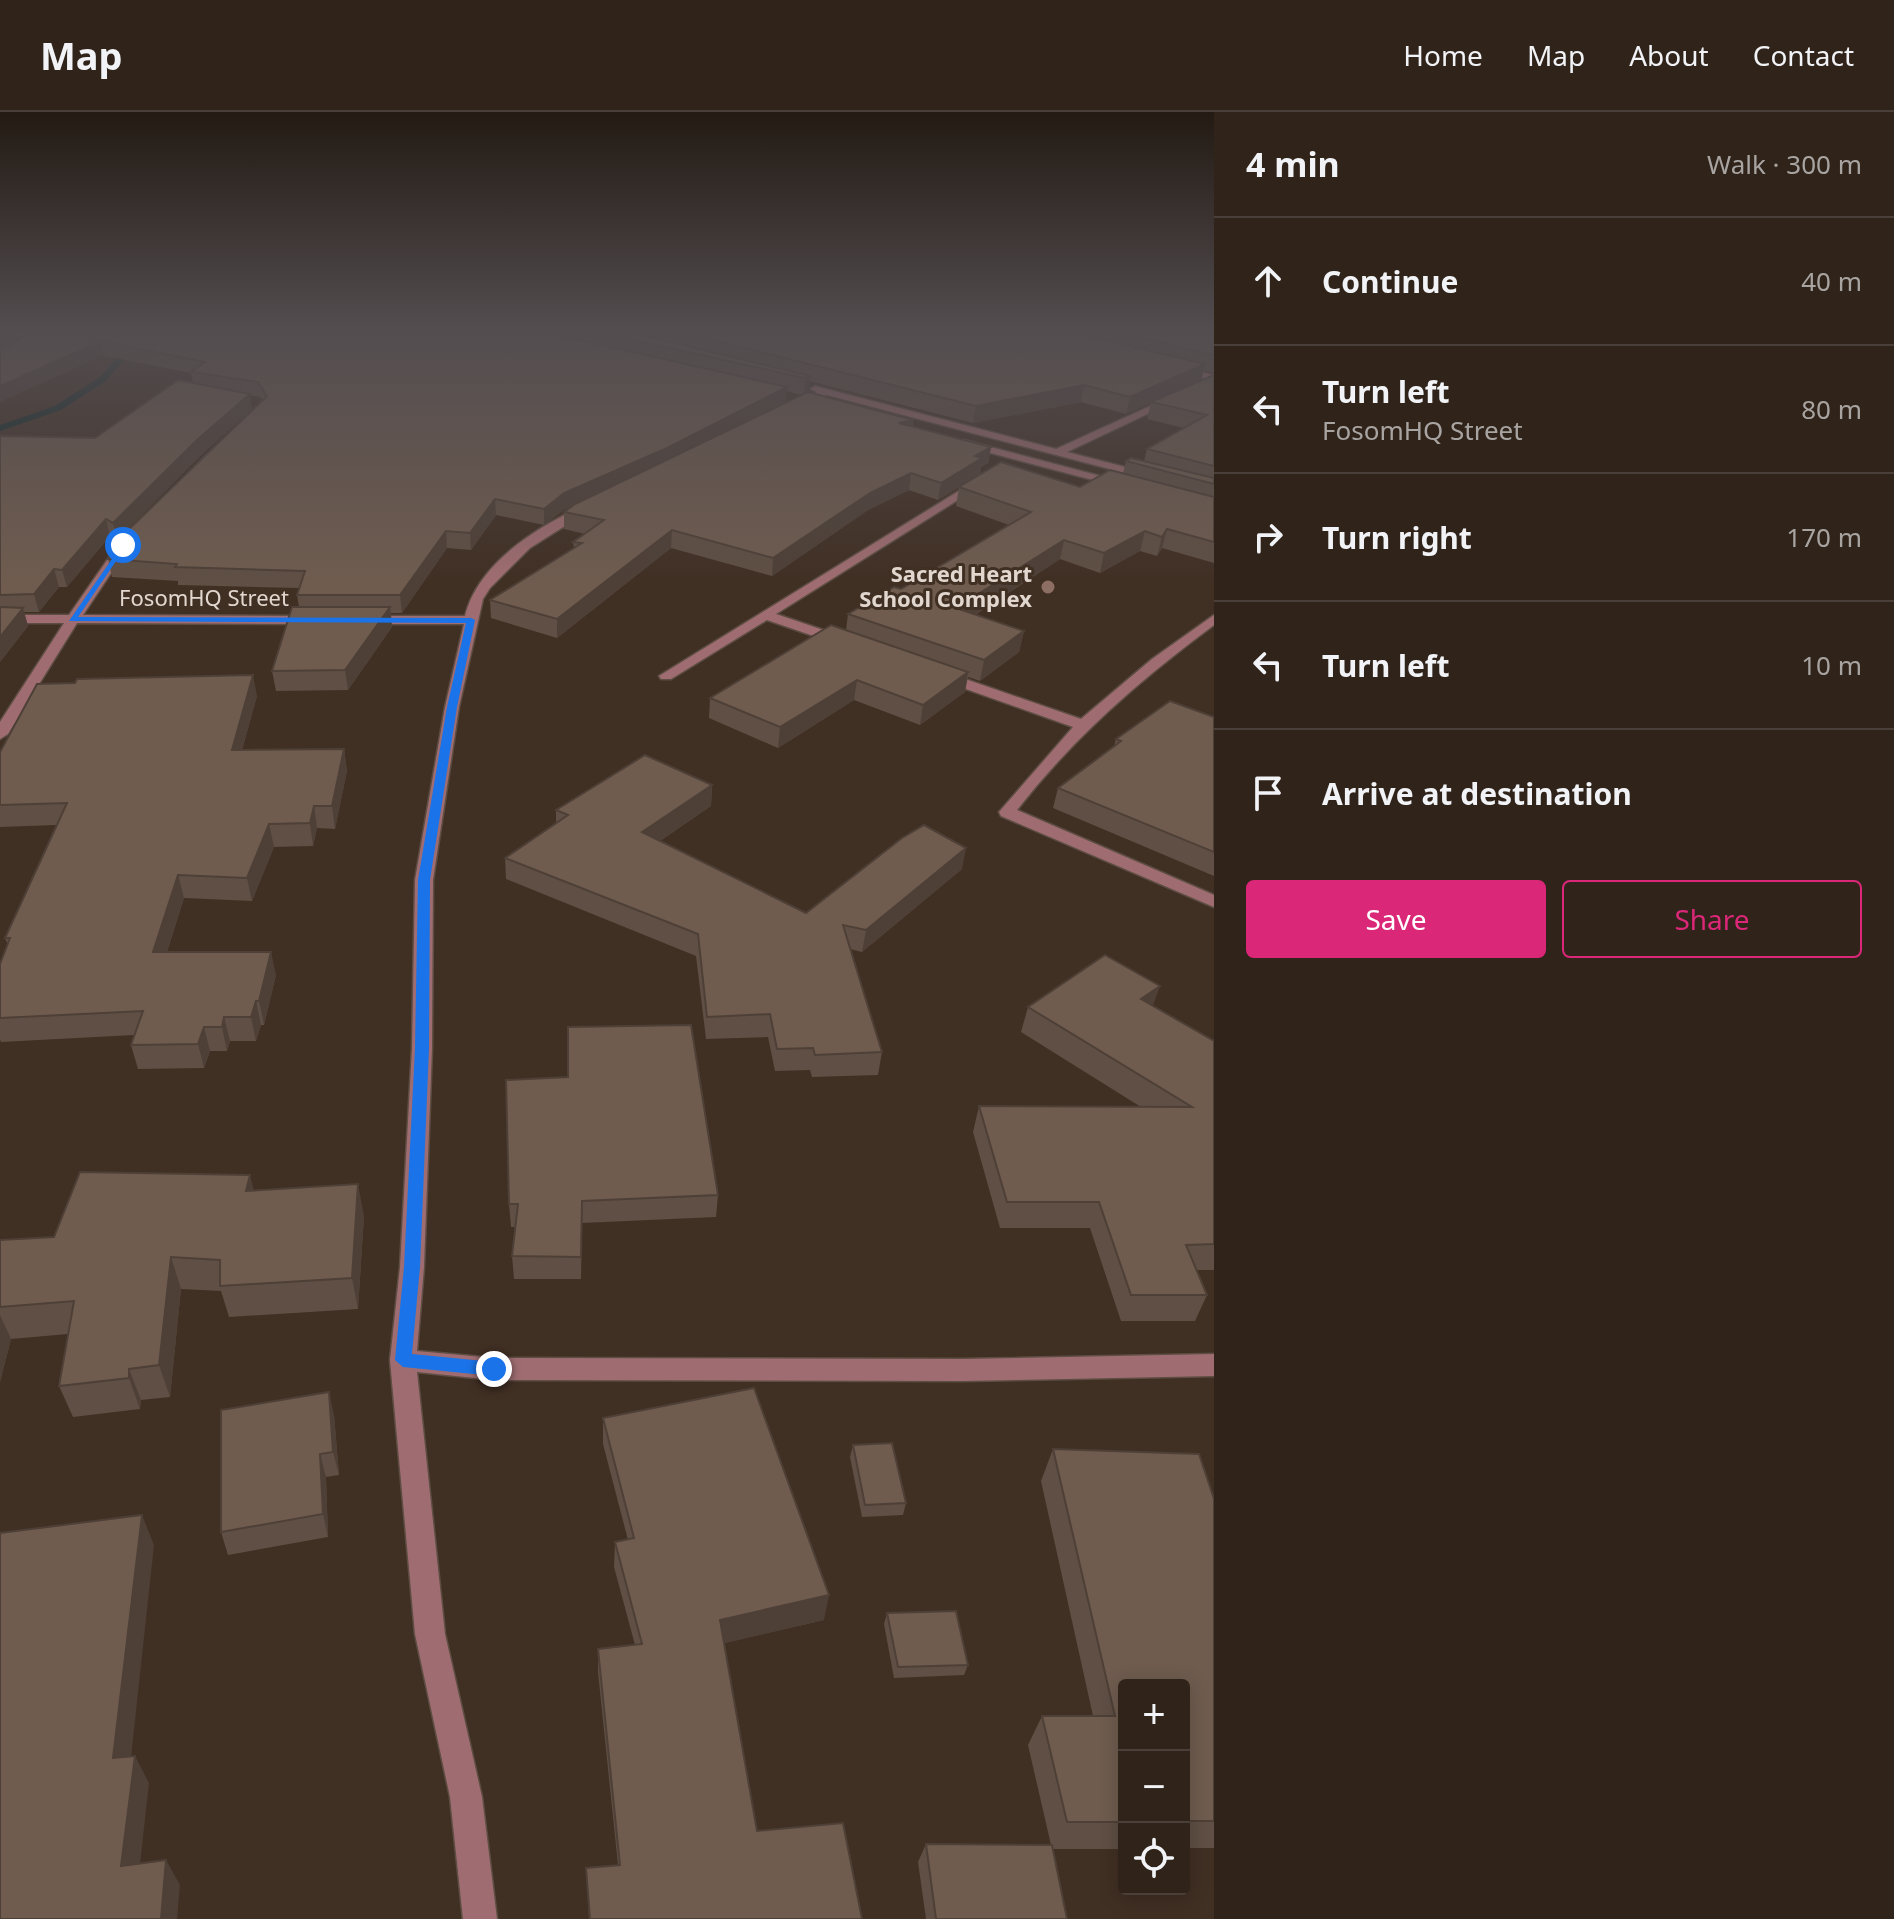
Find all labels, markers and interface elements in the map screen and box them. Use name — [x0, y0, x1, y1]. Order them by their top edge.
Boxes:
text: Map — [40, 29, 123, 81]
text: Home — [1403, 36, 1483, 74]
text: Map — [1527, 36, 1585, 74]
text: About — [1629, 36, 1709, 74]
text: Contact — [1753, 36, 1854, 74]
text: 4 min — [1246, 141, 1340, 187]
text: Walk · 300 m — [1707, 146, 1862, 182]
icon: ahead — [1246, 259, 1290, 303]
text: Continue — [1322, 261, 1458, 302]
text: 40 m — [1801, 263, 1862, 299]
text: Turn left — [1322, 371, 1450, 412]
icon: left — [1246, 387, 1290, 431]
text: 80 m — [1801, 391, 1862, 427]
text: FosomHQ Street — [1322, 412, 1523, 448]
icon: right — [1246, 515, 1290, 559]
text: Turn right — [1322, 517, 1472, 558]
text: 170 m — [1786, 519, 1862, 555]
route start — [105, 527, 141, 563]
place label: Sacred Heart School Complex — [859, 558, 1032, 613]
marker: Sacred Heart School Complex — [1039, 578, 1057, 596]
street label: FosomHQ Street — [119, 582, 289, 612]
icon: left — [1246, 643, 1290, 687]
text: Turn left — [1322, 645, 1450, 686]
text: 10 m — [1801, 647, 1862, 683]
icon: arrive — [1246, 771, 1290, 815]
text: Arrive at destination — [1322, 773, 1632, 814]
button: Save — [1246, 880, 1546, 958]
button: Share — [1562, 880, 1862, 958]
route end — [476, 1351, 512, 1387]
map controls — [1118, 1679, 1190, 1895]
button: + — [1118, 1679, 1190, 1751]
button: − — [1118, 1751, 1190, 1823]
button: locate — [1118, 1823, 1190, 1895]

